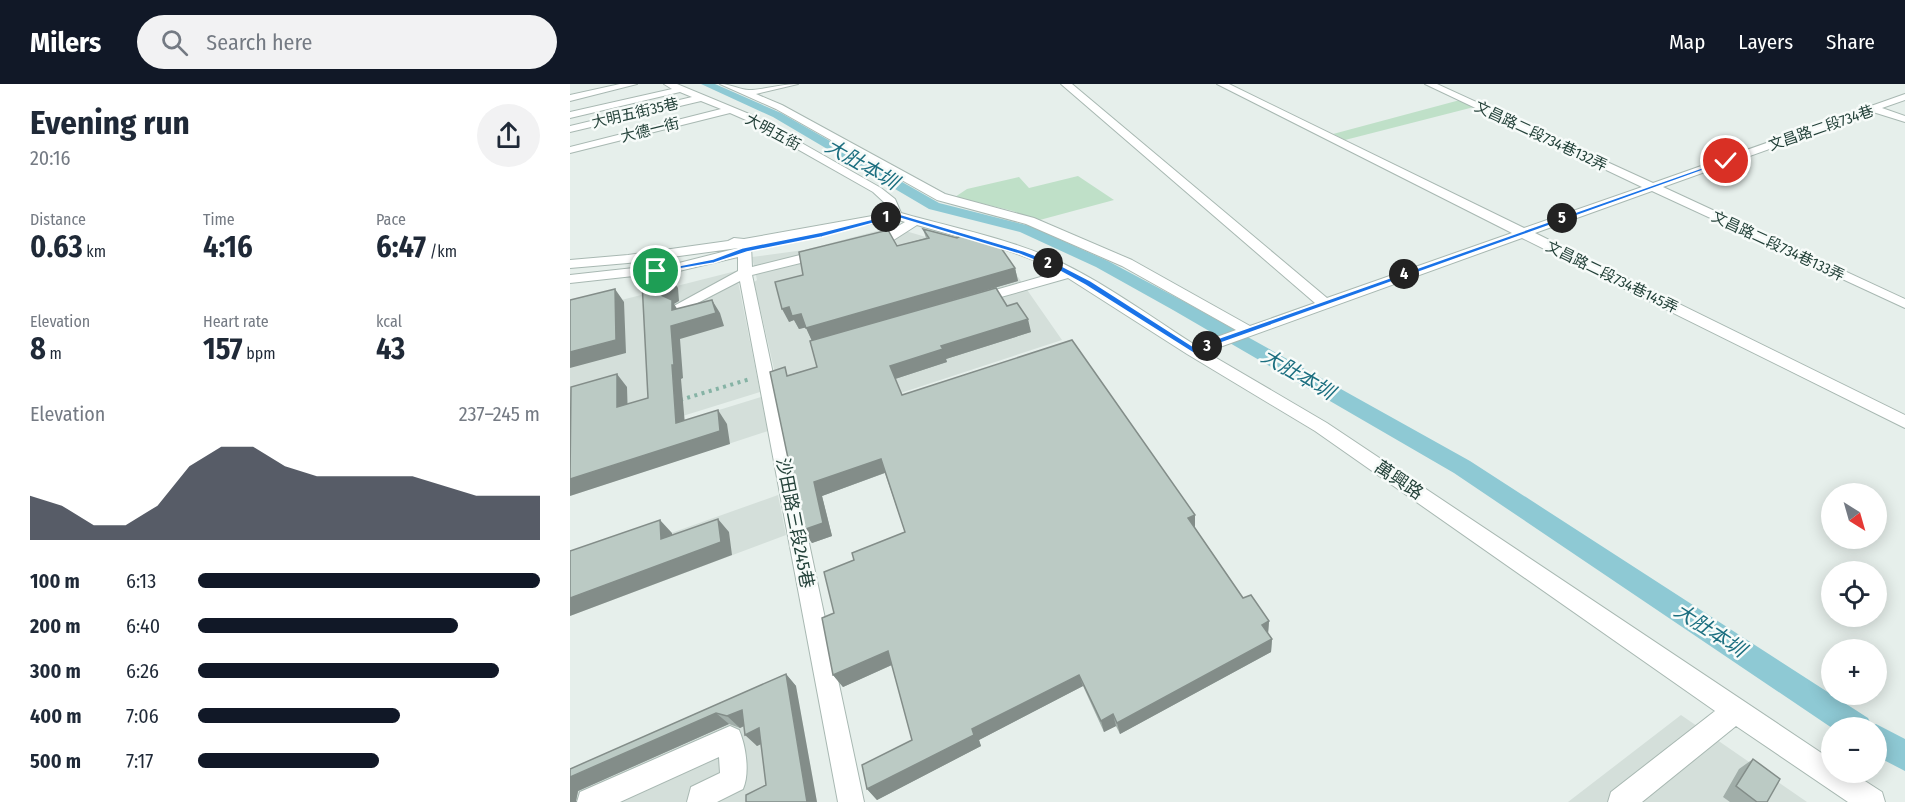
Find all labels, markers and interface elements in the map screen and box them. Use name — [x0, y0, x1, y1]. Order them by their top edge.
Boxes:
search box — [137, 15, 557, 69]
text: Milers — [30, 26, 101, 59]
icon: search — [158, 26, 191, 59]
text: Search here — [206, 29, 312, 56]
text: Map — [1669, 29, 1705, 55]
text: Layers — [1738, 29, 1793, 55]
text: Share — [1826, 29, 1875, 55]
street label: 大明五街35巷 — [590, 94, 680, 132]
street label: 文昌路二段734巷132弄 — [1472, 97, 1610, 175]
street label: 文昌路二段734巷 — [1766, 102, 1876, 154]
text: Evening run — [30, 103, 190, 143]
button: share — [477, 104, 540, 167]
street label: 大明五街 — [742, 110, 804, 154]
street label: 大德一街 — [619, 114, 681, 146]
water label: 大肚本圳 — [821, 134, 905, 196]
pin — [1700, 135, 1751, 186]
icon: check — [1709, 144, 1742, 177]
text: 20:16 — [30, 146, 70, 170]
pin: 1 — [871, 202, 901, 232]
pin: 5 — [1547, 203, 1577, 233]
text: 1 — [883, 207, 889, 226]
street label: 文昌路二段734巷133弄 — [1709, 207, 1847, 285]
text: 5 — [1558, 208, 1566, 227]
text: Distance — [30, 210, 86, 229]
text: Time — [203, 210, 235, 229]
text: Pace — [376, 210, 406, 229]
text: 0.63 — [30, 229, 83, 265]
text: 4:16 — [203, 229, 253, 265]
text: 6:47 — [376, 229, 426, 265]
street label: 文昌路二段734巷145弄 — [1543, 237, 1681, 317]
text: km — [83, 242, 106, 261]
text: /km — [426, 242, 457, 261]
pin — [630, 245, 681, 296]
pin: 2 — [1033, 248, 1063, 278]
text: 2 — [1044, 253, 1052, 272]
icon: arrive — [639, 254, 672, 287]
pin: 4 — [1389, 259, 1419, 289]
text: 4 — [1400, 264, 1408, 283]
text: Elevation — [30, 312, 90, 331]
text: Heart rate — [203, 312, 269, 331]
text: kcal — [376, 312, 402, 331]
text: 8 — [30, 331, 46, 367]
text: 157 — [203, 331, 243, 367]
text: 43 — [376, 331, 405, 367]
pin: 3 — [1192, 331, 1222, 361]
text: 3 — [1203, 336, 1211, 355]
text: m — [46, 344, 62, 363]
text: bpm — [243, 344, 276, 363]
water label: 大肚本圳 — [1257, 344, 1341, 406]
text: Elevation — [30, 402, 105, 426]
text: 237–245 m — [459, 402, 540, 426]
street label: 沙田路三段245巷 — [772, 456, 818, 590]
street label: 萬興路 — [1370, 456, 1428, 504]
north arrow — [1821, 483, 1887, 549]
map controls — [1821, 483, 1887, 783]
button: locate — [1821, 561, 1887, 627]
text: 100 m — [30, 569, 80, 593]
text: 6:13 — [126, 569, 156, 593]
water label: 大肚本圳 — [1670, 598, 1753, 663]
text: 200 m — [30, 614, 81, 638]
text: 6:40 — [126, 614, 160, 638]
button: + — [1821, 639, 1887, 705]
text: 300 m — [30, 659, 81, 683]
text: 6:26 — [126, 659, 159, 683]
text: 400 m — [30, 704, 82, 728]
text: 7:06 — [126, 704, 159, 728]
button: − — [1821, 717, 1887, 783]
text: 500 m — [30, 749, 81, 773]
text: 7:17 — [126, 749, 153, 773]

